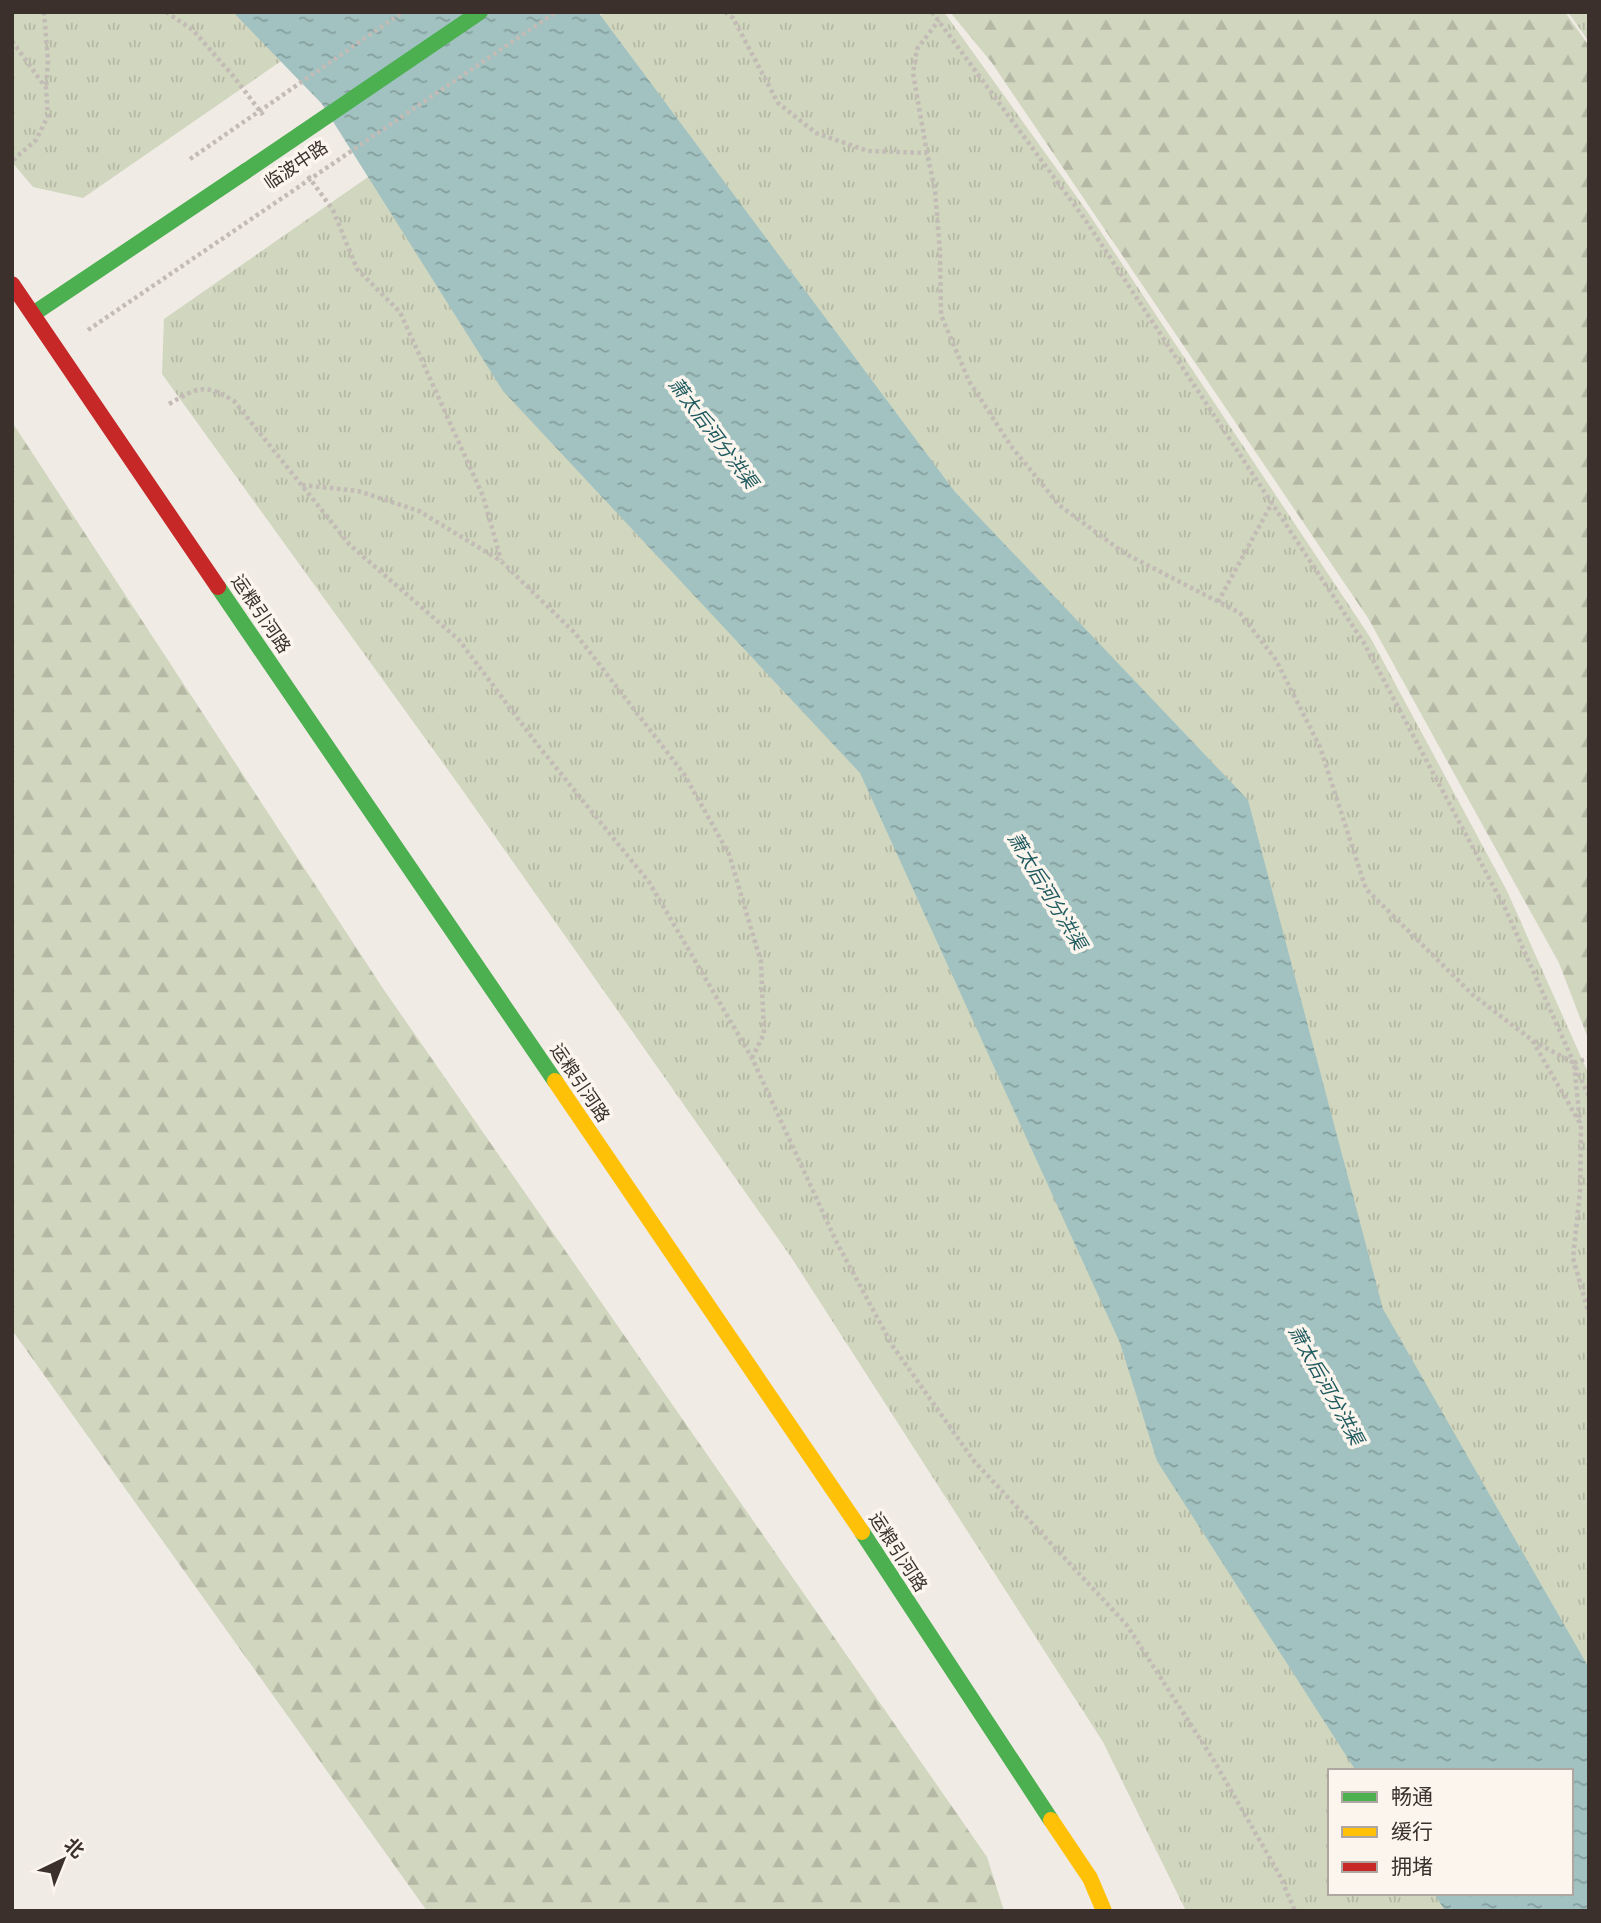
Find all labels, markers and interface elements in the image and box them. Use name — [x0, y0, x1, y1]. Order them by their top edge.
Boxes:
street label: 临波中路 — [260, 136, 332, 194]
water label: 萧太后河分洪渠 — [664, 373, 764, 495]
street label: 运粮引河路 — [227, 571, 295, 657]
water label: 萧太后河分洪渠 — [1003, 828, 1093, 956]
street label: 运粮引河路 — [546, 1040, 614, 1126]
water label: 萧太后河分洪渠 — [1284, 1321, 1370, 1451]
street label: 运粮引河路 — [864, 1508, 932, 1596]
legend — [1328, 1769, 1573, 1895]
text: 畅通 — [1391, 1784, 1433, 1809]
text: 缓行 — [1391, 1819, 1433, 1844]
north arrow — [28, 1825, 98, 1895]
text: 北 — [59, 1833, 89, 1863]
text: 拥堵 — [1391, 1854, 1433, 1879]

